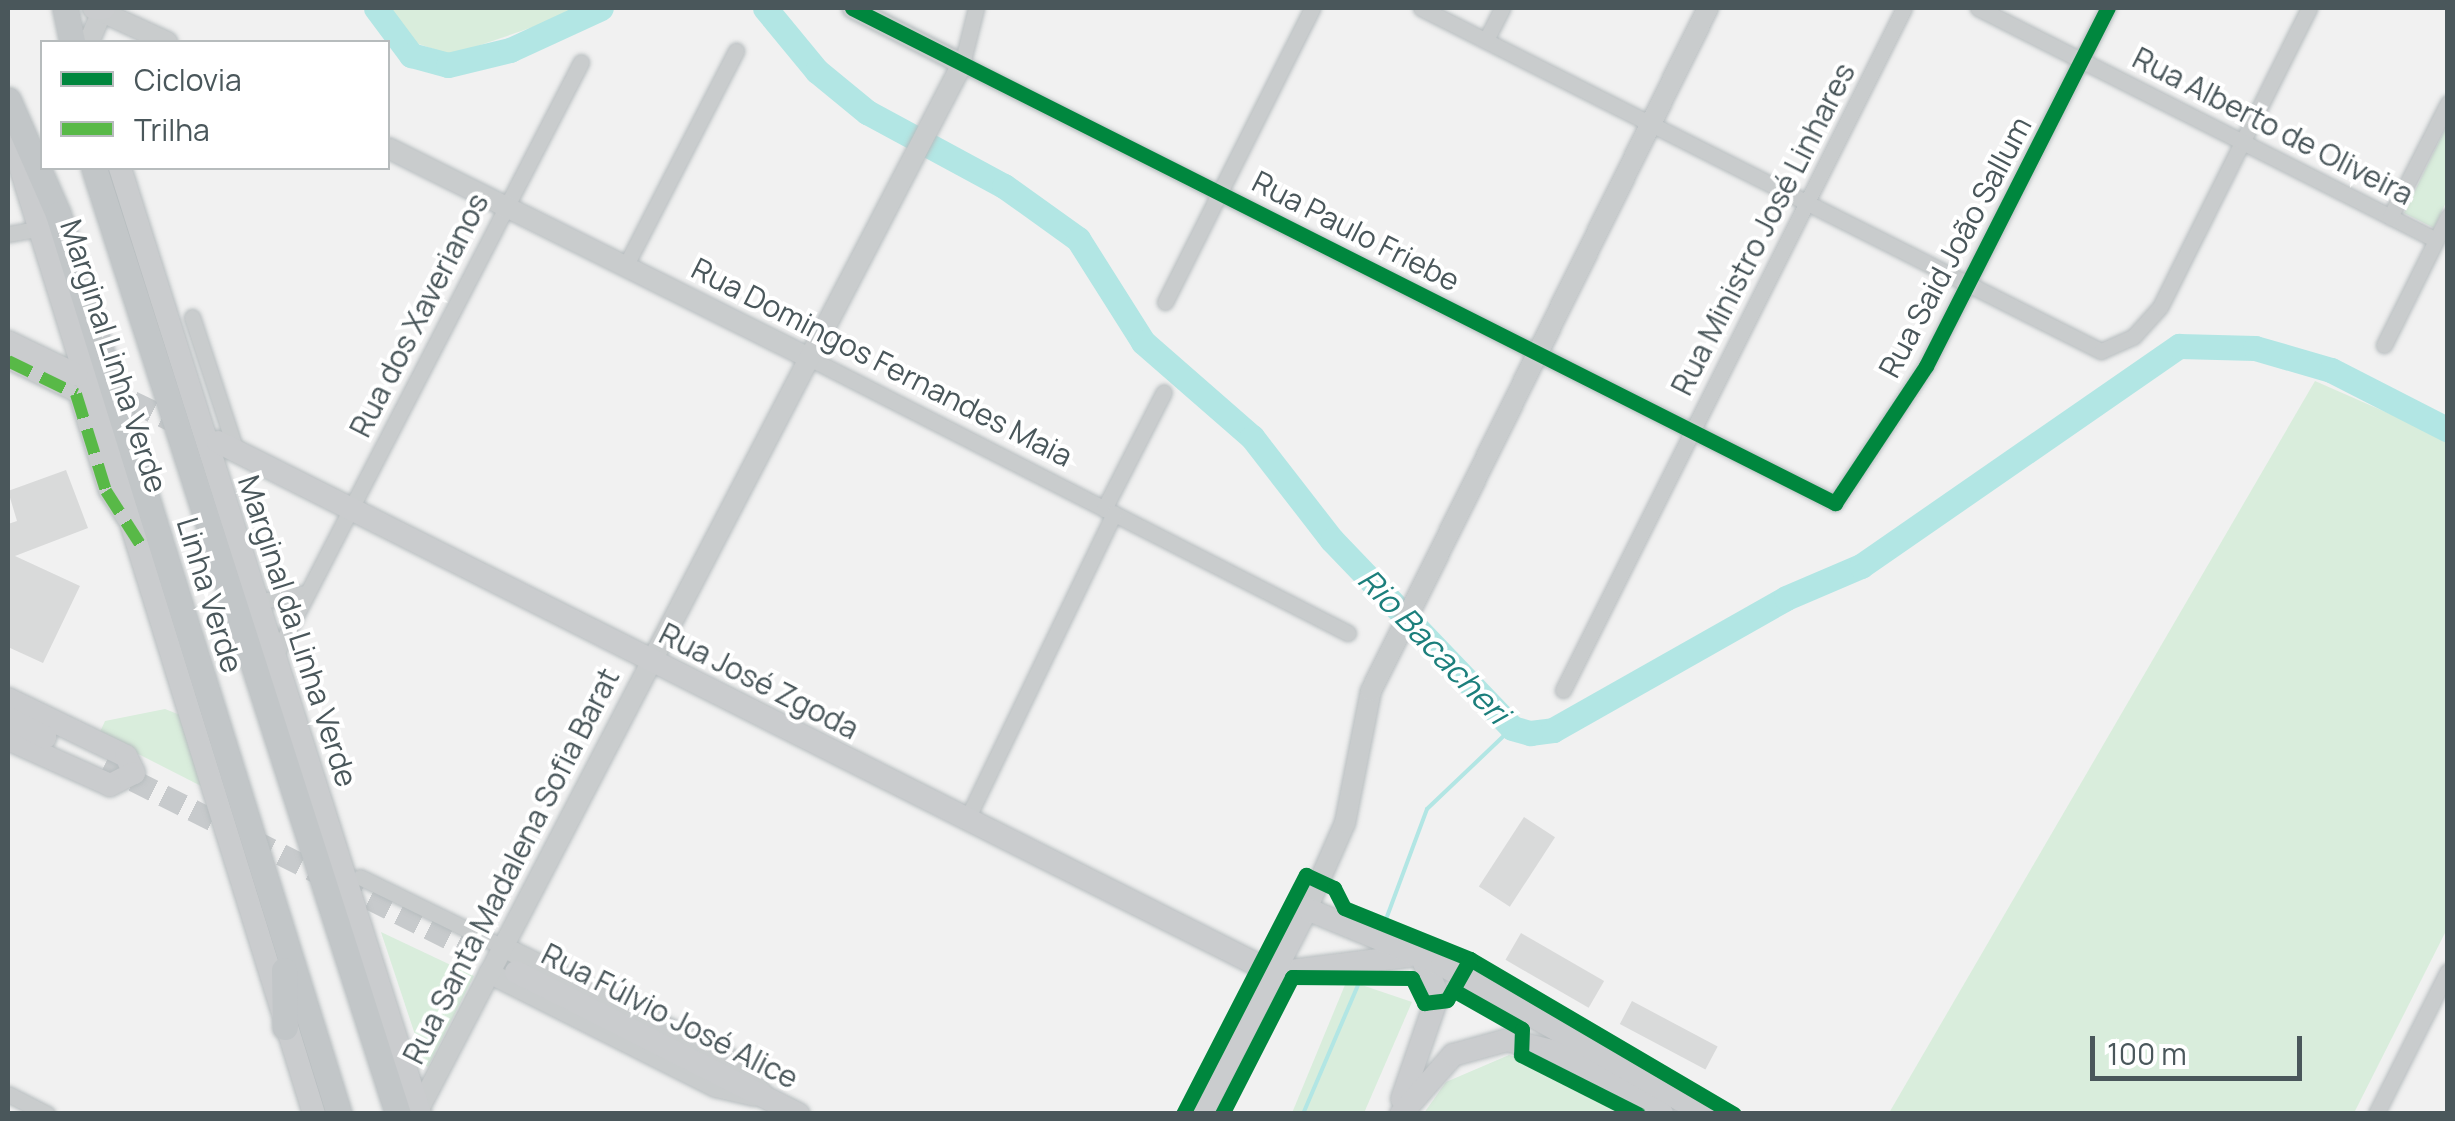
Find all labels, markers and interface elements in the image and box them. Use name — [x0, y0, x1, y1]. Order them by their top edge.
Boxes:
legend — [40, 40, 390, 170]
street label: Rua Alberto de Oliveira — [2127, 40, 2419, 212]
street label: Rua Ministro José Linhares — [1664, 57, 1862, 401]
text: Ciclovia — [134, 59, 242, 100]
text: Trilha — [134, 109, 210, 150]
street label: Rua Said João Sallum — [1871, 111, 2039, 383]
street label: Rua Paulo Friebe — [1246, 163, 1466, 299]
street label: Rua dos Xaverianos — [342, 187, 496, 443]
street label: Marginal Linha Verde — [53, 215, 175, 497]
street label: Rua Domingos Fernandes Maia — [686, 250, 1078, 474]
street label: Marginal da Linha Verde — [231, 471, 365, 791]
street label: Linha Verde — [169, 513, 251, 677]
water label: Rio Bacacheri — [1351, 561, 1517, 731]
street label: Rua José Zgoda — [653, 615, 865, 747]
street label: Rua Santa Madalena Sofia Barat — [395, 662, 627, 1070]
street label: Rua Fúlvio José Alice — [536, 936, 804, 1096]
scale bar — [2095, 1016, 2308, 1078]
text: 100 m — [2107, 1033, 2187, 1074]

